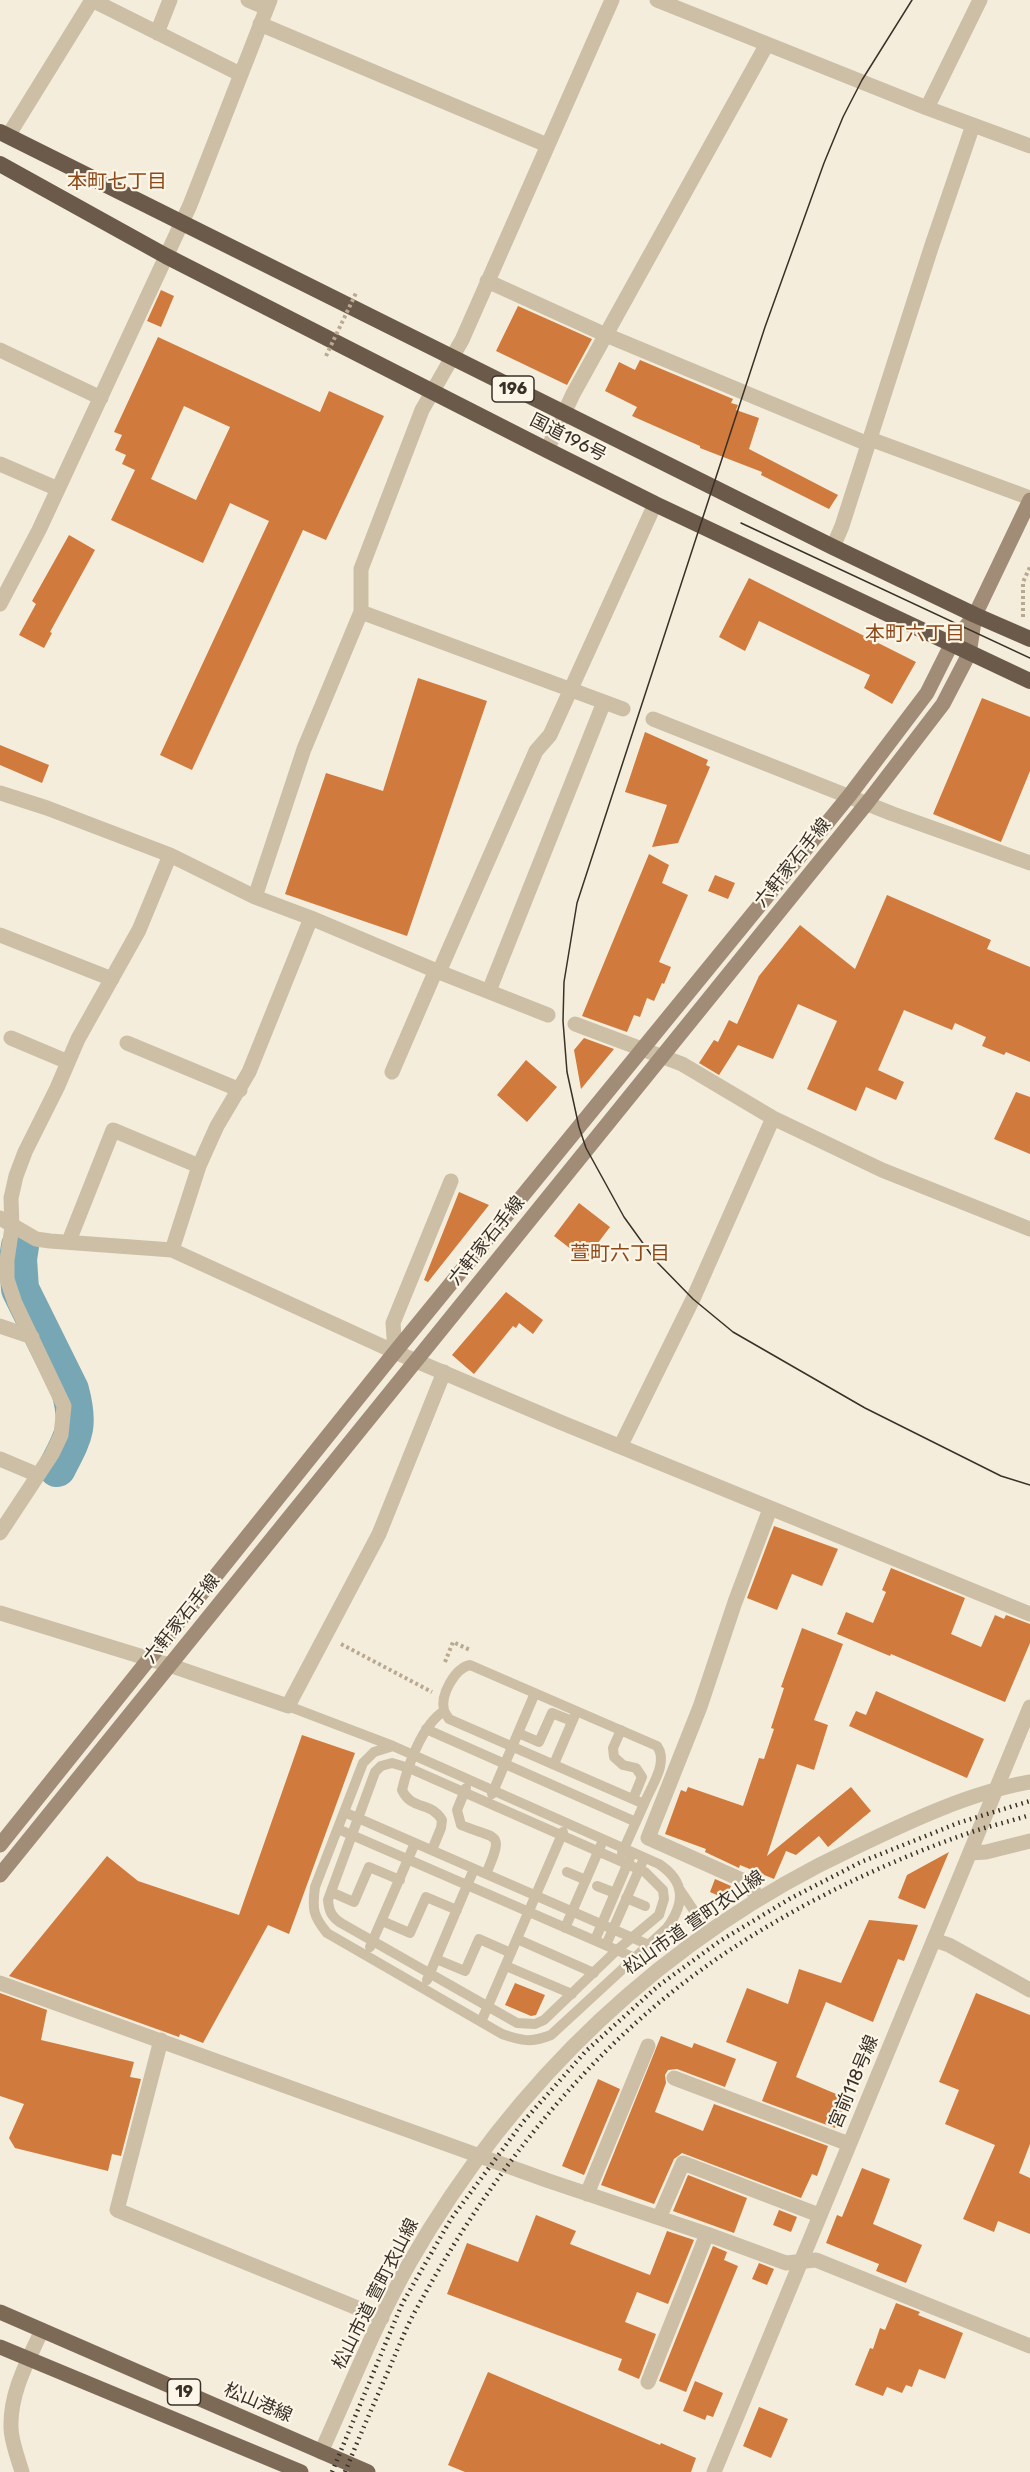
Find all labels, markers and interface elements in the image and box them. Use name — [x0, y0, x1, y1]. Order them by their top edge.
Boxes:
district label: 本町七丁目 — [67, 170, 167, 194]
road number: 196 — [492, 376, 534, 402]
street label: 国道196号 — [526, 410, 610, 466]
district label: 本町六丁目 — [865, 622, 965, 646]
street label: 六軒家石手線 — [751, 814, 835, 912]
street label: 六軒家石手線 — [445, 1192, 529, 1290]
district label: 萱町六丁目 — [570, 1242, 670, 1266]
street label: 六軒家石手線 — [140, 1570, 224, 1668]
street label: 松山市道 萱町衣山線 — [620, 1866, 768, 1980]
street label: 宮前118号線 — [825, 2032, 883, 2132]
street label: 松山市道 萱町衣山線 — [329, 2215, 423, 2373]
road number: 19 — [168, 2379, 201, 2405]
street label: 松山港線 — [221, 2379, 295, 2427]

